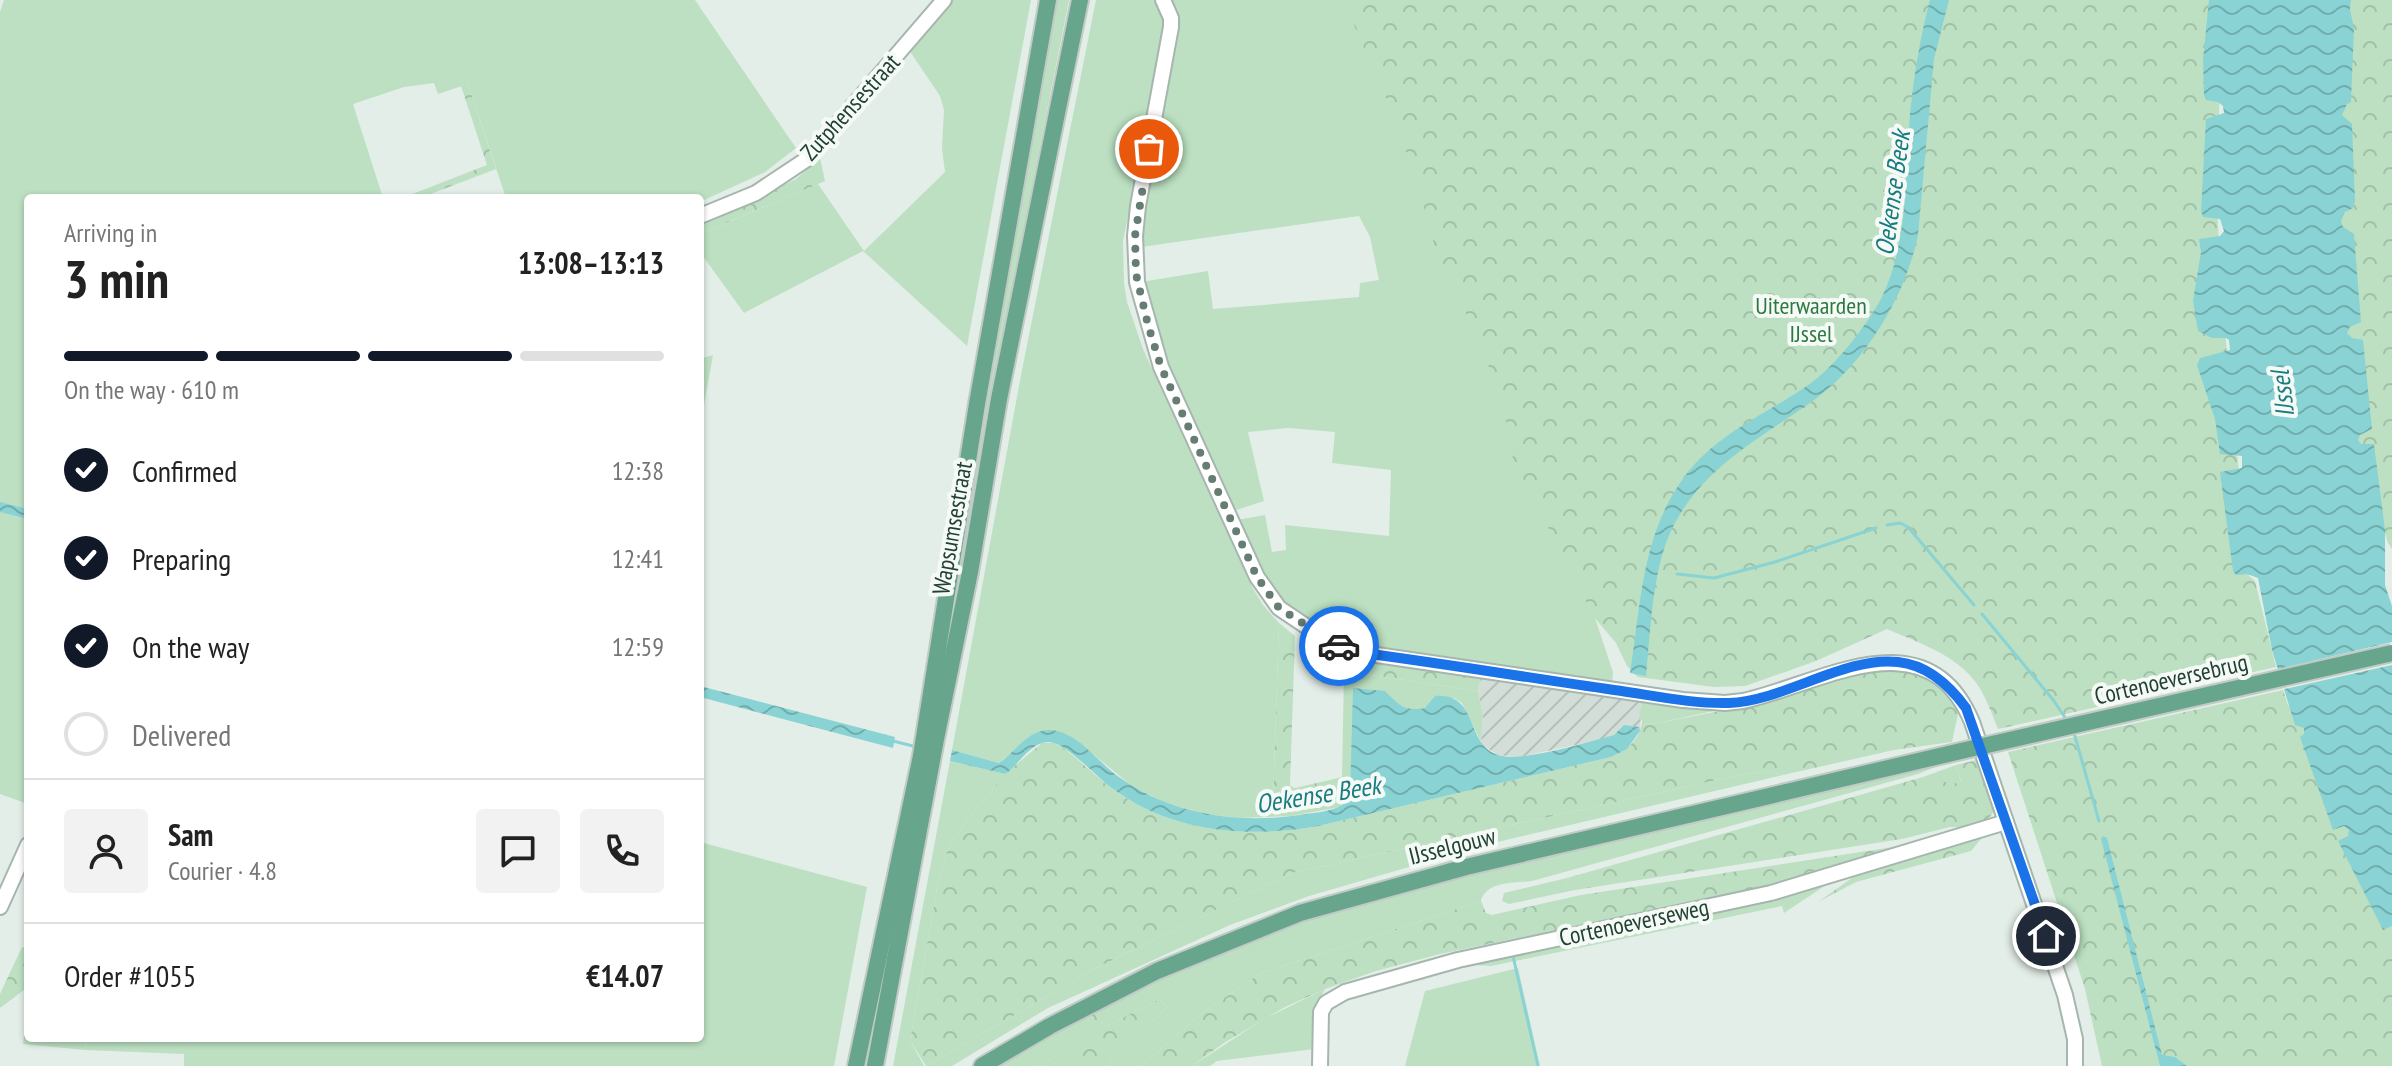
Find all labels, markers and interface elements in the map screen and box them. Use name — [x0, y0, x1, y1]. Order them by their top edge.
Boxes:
street label: Zutphensestraat — [794, 47, 907, 167]
pin — [1115, 115, 1183, 183]
water label: Oekense Beek — [1867, 126, 1917, 258]
icon: bag — [1127, 127, 1171, 171]
text: Arriving in — [64, 216, 157, 249]
text: 13:08–13:13 — [518, 243, 664, 282]
text: 3 min — [64, 245, 169, 312]
park label: Uiterwaarden IJssel — [1755, 290, 1867, 349]
water label: IJssel — [2262, 366, 2301, 419]
text: On the way · 610 m — [64, 373, 239, 406]
icon: check — [64, 448, 108, 492]
text: Confirmed — [132, 451, 237, 490]
text: 12:38 — [612, 454, 664, 487]
street label: Wapsumsestraat — [925, 459, 979, 597]
icon: check — [64, 536, 108, 580]
text: Preparing — [132, 539, 231, 578]
text: 12:41 — [612, 542, 664, 575]
courier — [1299, 606, 1379, 686]
icon: check — [64, 624, 108, 668]
icon: car — [1317, 624, 1361, 668]
text: On the way — [132, 627, 249, 666]
text: 12:59 — [612, 630, 664, 663]
street label: Cortenoeversebrug — [2091, 646, 2251, 712]
text: Delivered — [132, 715, 231, 754]
water label: Oekense Beek — [1253, 767, 1385, 820]
button: person — [64, 809, 148, 893]
button: chat — [476, 809, 560, 893]
button: phone — [580, 809, 664, 893]
text: Sam — [168, 815, 213, 854]
street label: IJsselgouw — [1405, 820, 1499, 872]
text: Courier · 4.8 — [168, 854, 277, 887]
street label: Cortenoeverseweg — [1556, 891, 1712, 953]
pin — [2012, 902, 2080, 970]
icon: home — [2024, 914, 2068, 958]
text: Order #1055 — [64, 956, 196, 995]
text: €14.07 — [586, 956, 664, 995]

